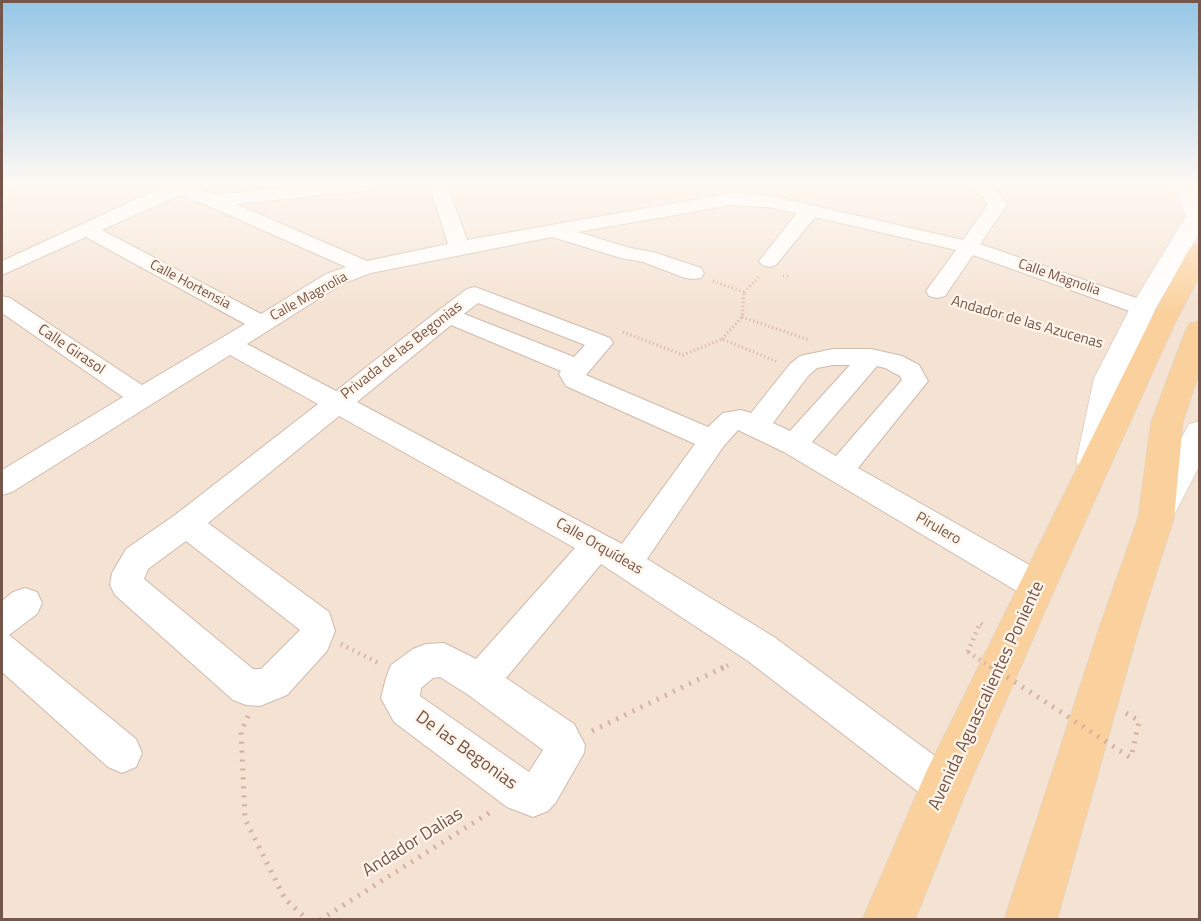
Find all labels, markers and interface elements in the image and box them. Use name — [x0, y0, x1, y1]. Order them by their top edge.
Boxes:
street label: Calle Magnolia — [1016, 256, 1102, 300]
street label: Calle Hortensia — [147, 257, 233, 313]
street label: Calle Magnolia — [268, 269, 350, 325]
street label: Andador de las Azucenas — [949, 293, 1105, 353]
street label: Privada de las Begonias — [338, 298, 466, 404]
street label: Calle Girasol — [34, 321, 108, 379]
street label: Pirulero — [912, 509, 964, 549]
street label: Calle Orquídeas — [552, 515, 646, 579]
street label: Avenida Aguascalientes Poniente — [924, 578, 1050, 814]
street label: De las Begonias — [411, 707, 521, 795]
street label: Andador Dalias — [359, 804, 467, 882]

